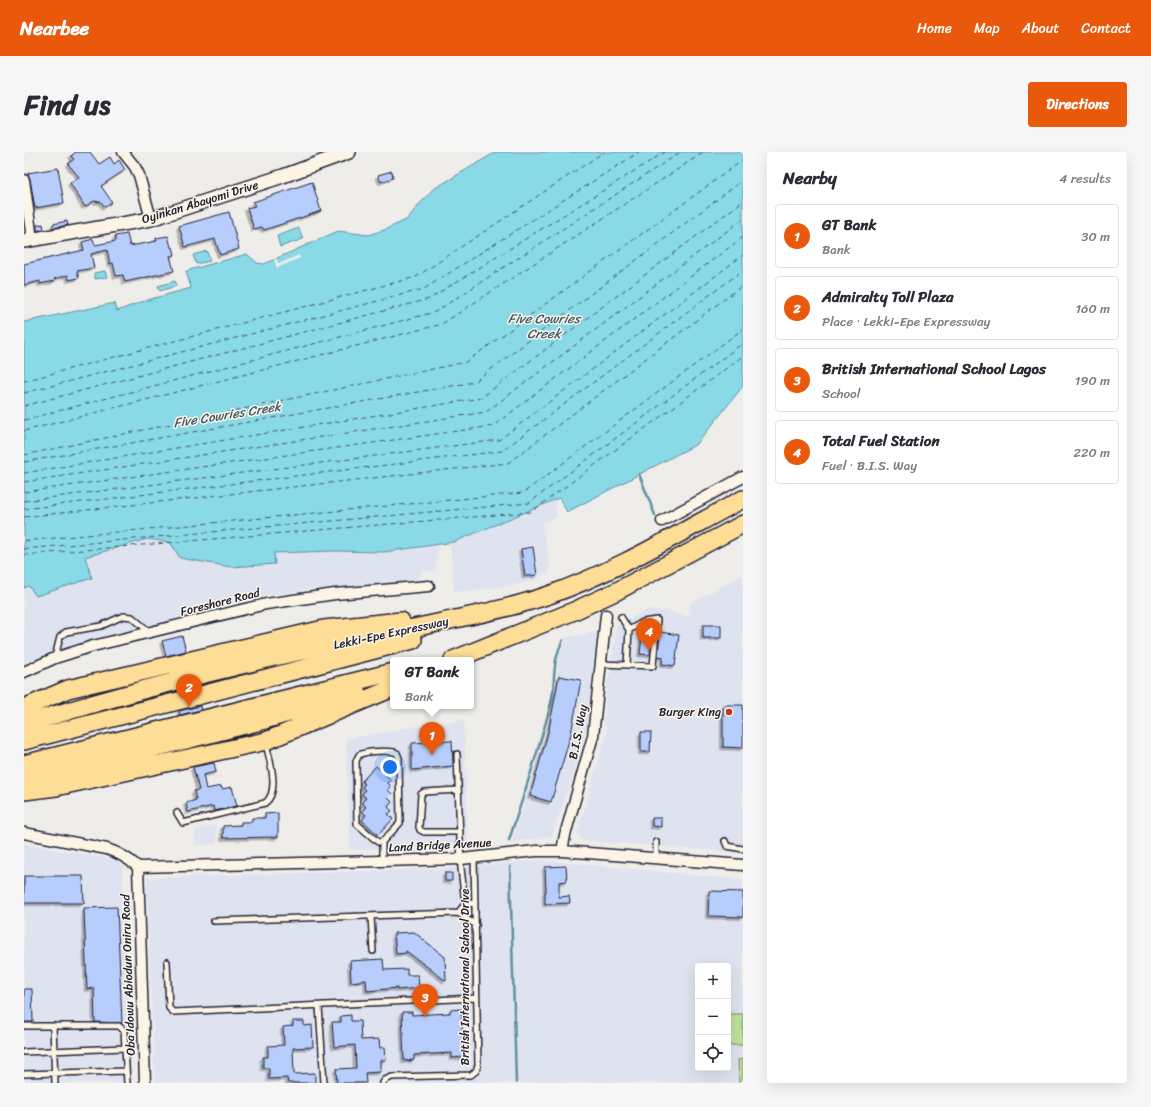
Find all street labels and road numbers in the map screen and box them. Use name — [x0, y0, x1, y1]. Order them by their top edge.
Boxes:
street label: Oyinkan Abayomi Drive — [139, 174, 261, 230]
street label: Foreshore Road — [178, 581, 263, 623]
street label: Lekki-Epe Expressway — [331, 610, 451, 656]
street label: B.I.S. Way — [562, 702, 594, 761]
street label: Land Bridge Avenue — [388, 831, 492, 859]
street label: British International School Drive — [454, 888, 476, 1065]
street label: Oba Idowu Abiodun Oniru Road — [114, 893, 142, 1056]

